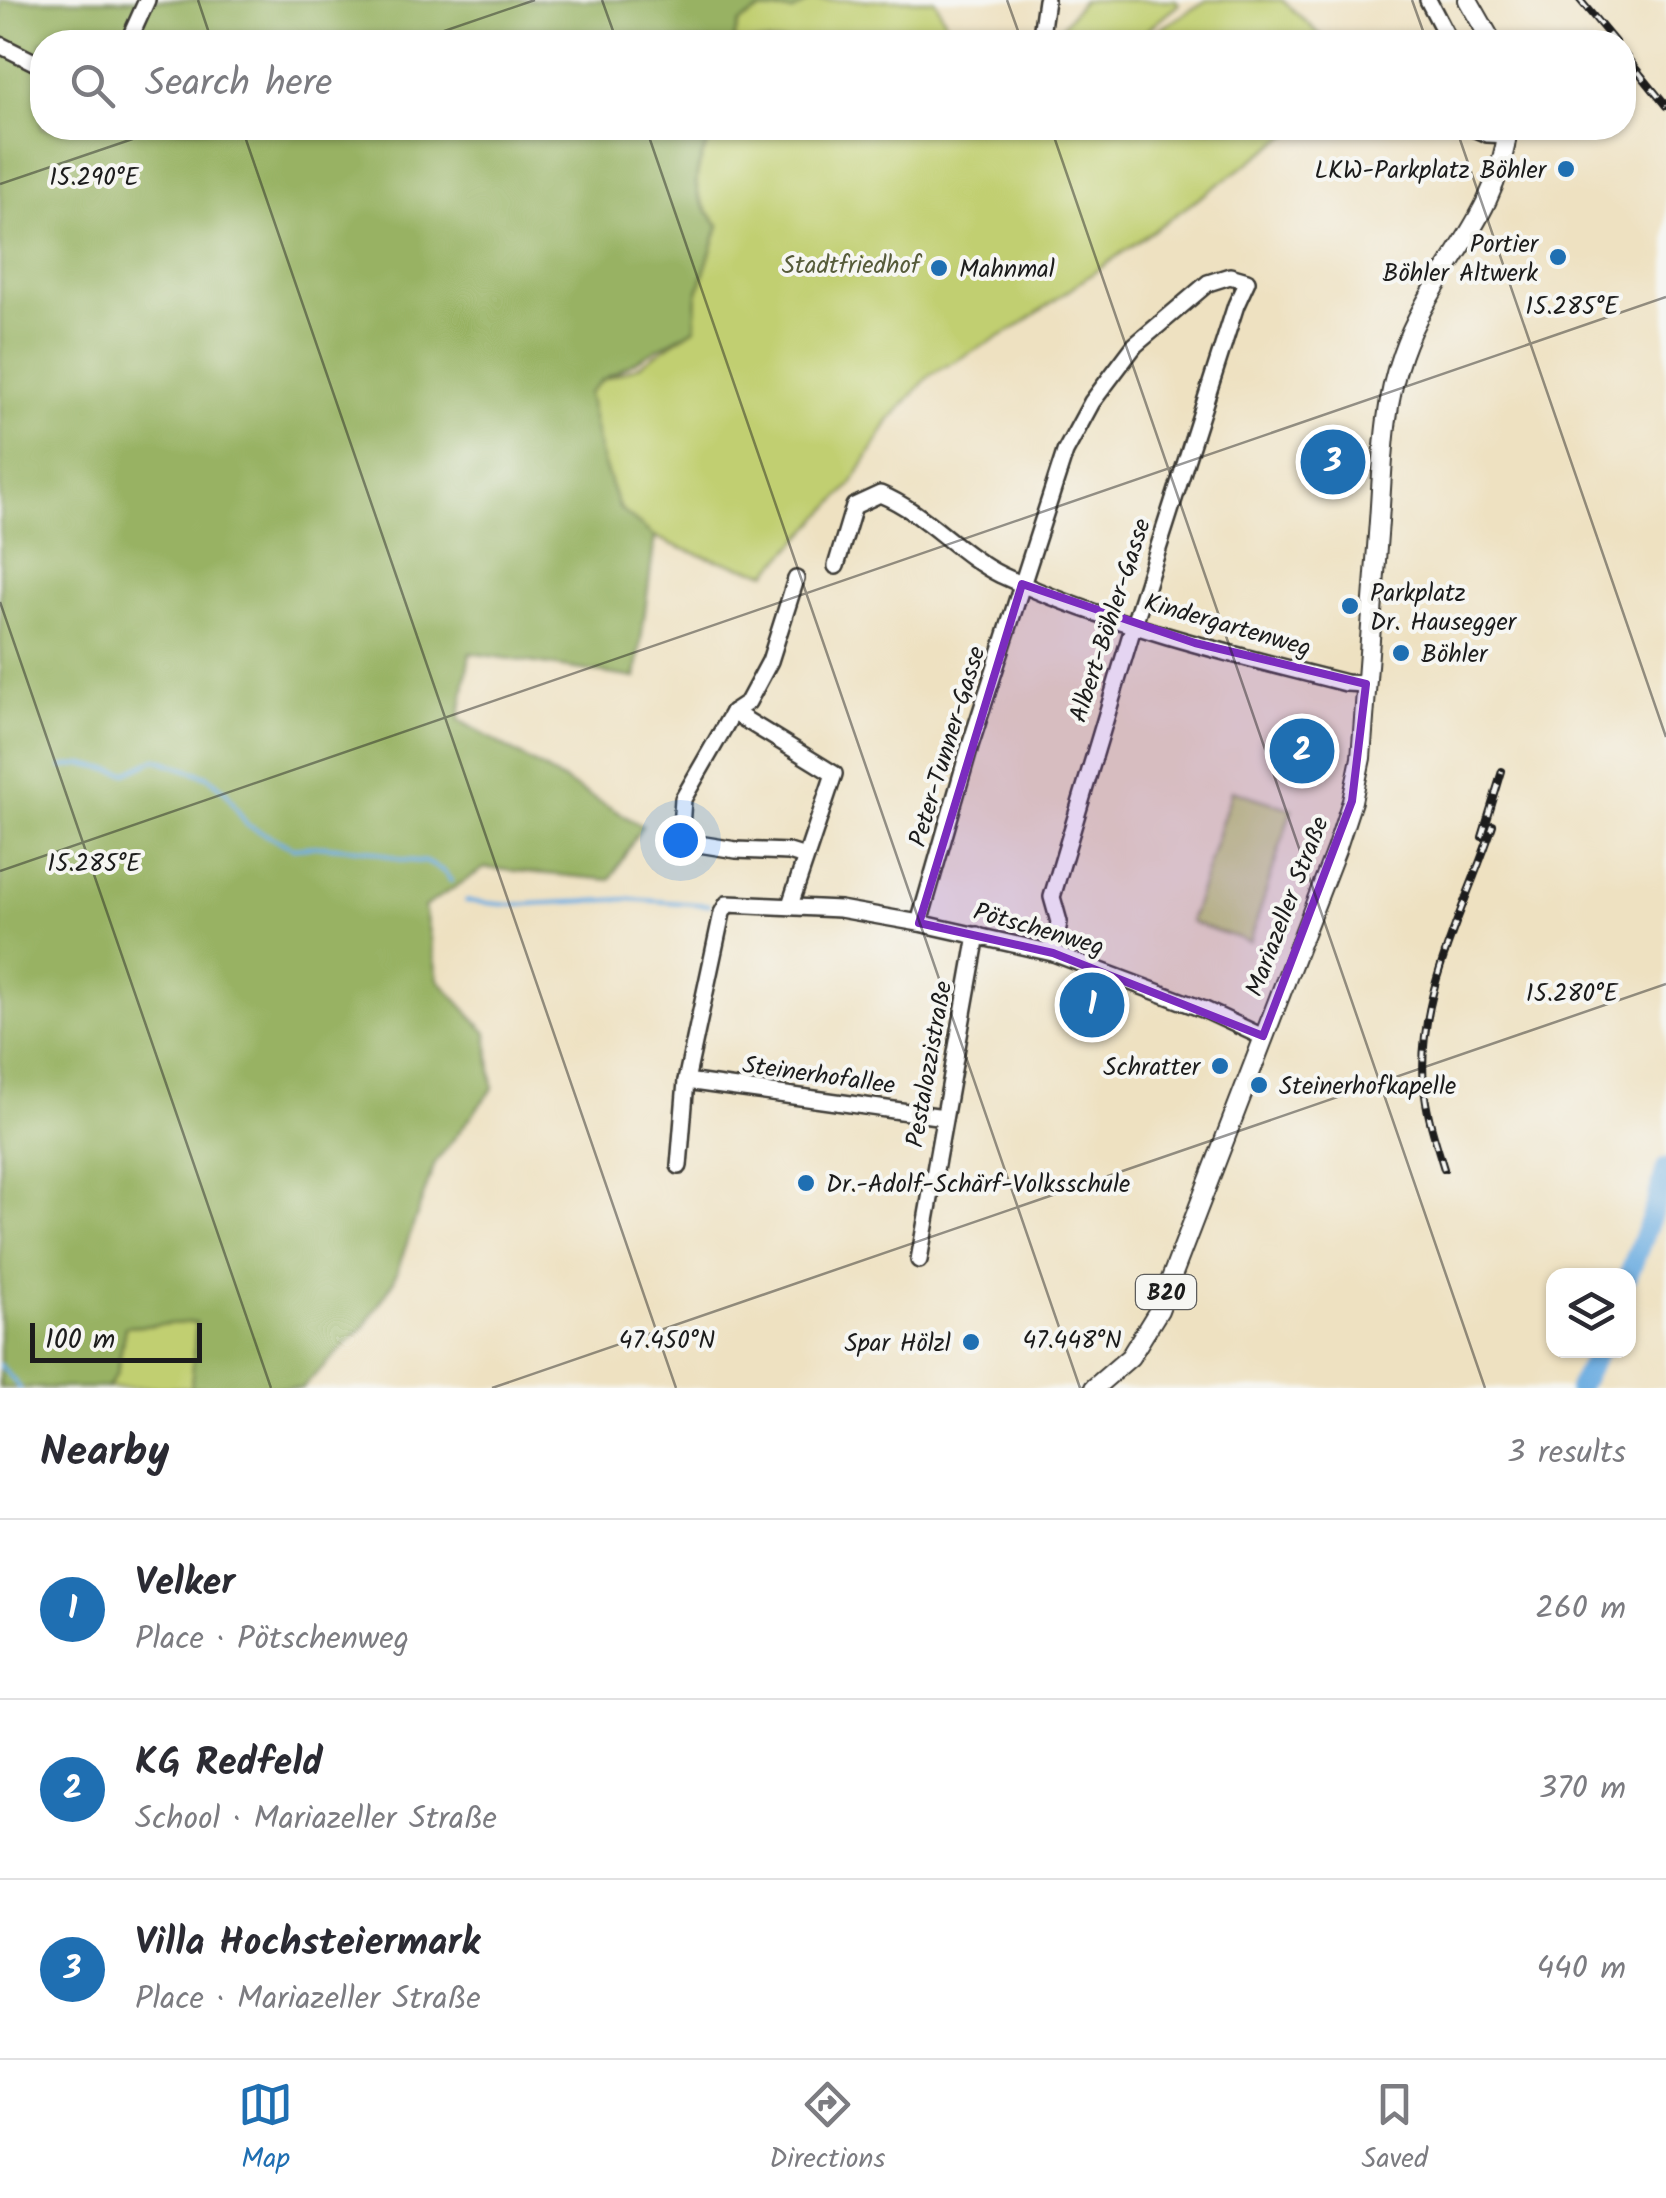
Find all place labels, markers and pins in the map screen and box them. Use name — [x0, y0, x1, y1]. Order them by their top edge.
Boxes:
place label: LKW-Parkplatz Böhler — [1314, 151, 1548, 191]
marker: LKW-Parkplatz Böhler — [1555, 158, 1577, 180]
place label: Portier Böhler Altwerk — [1383, 225, 1540, 294]
marker: Portier Böhler Altwerk — [1547, 246, 1569, 268]
place label: Mahnmal — [959, 250, 1055, 290]
marker: Mahnmal — [928, 257, 950, 279]
pin: 3 — [1300, 424, 1366, 500]
place label: Parkplatz Dr. Hausegger — [1370, 574, 1518, 643]
marker: Parkplatz Dr. Hausegger — [1339, 595, 1361, 617]
place label: Böhler — [1421, 635, 1489, 675]
marker: Böhler — [1390, 642, 1412, 664]
pin: 2 — [1270, 714, 1334, 788]
pin: 1 — [1060, 968, 1124, 1042]
place label: Schratter — [1103, 1048, 1202, 1088]
marker: Schratter — [1209, 1055, 1231, 1077]
place label: Steinerhofkapelle — [1279, 1067, 1456, 1107]
marker: Steinerhofkapelle — [1248, 1074, 1270, 1096]
place label: Dr.-Adolf-Schärf-Volksschule — [826, 1165, 1130, 1205]
marker: Dr.-Adolf-Schärf-Volksschule — [795, 1172, 817, 1194]
place label: Spar Hölzl — [844, 1324, 951, 1364]
marker: Spar Hölzl — [960, 1331, 982, 1353]

